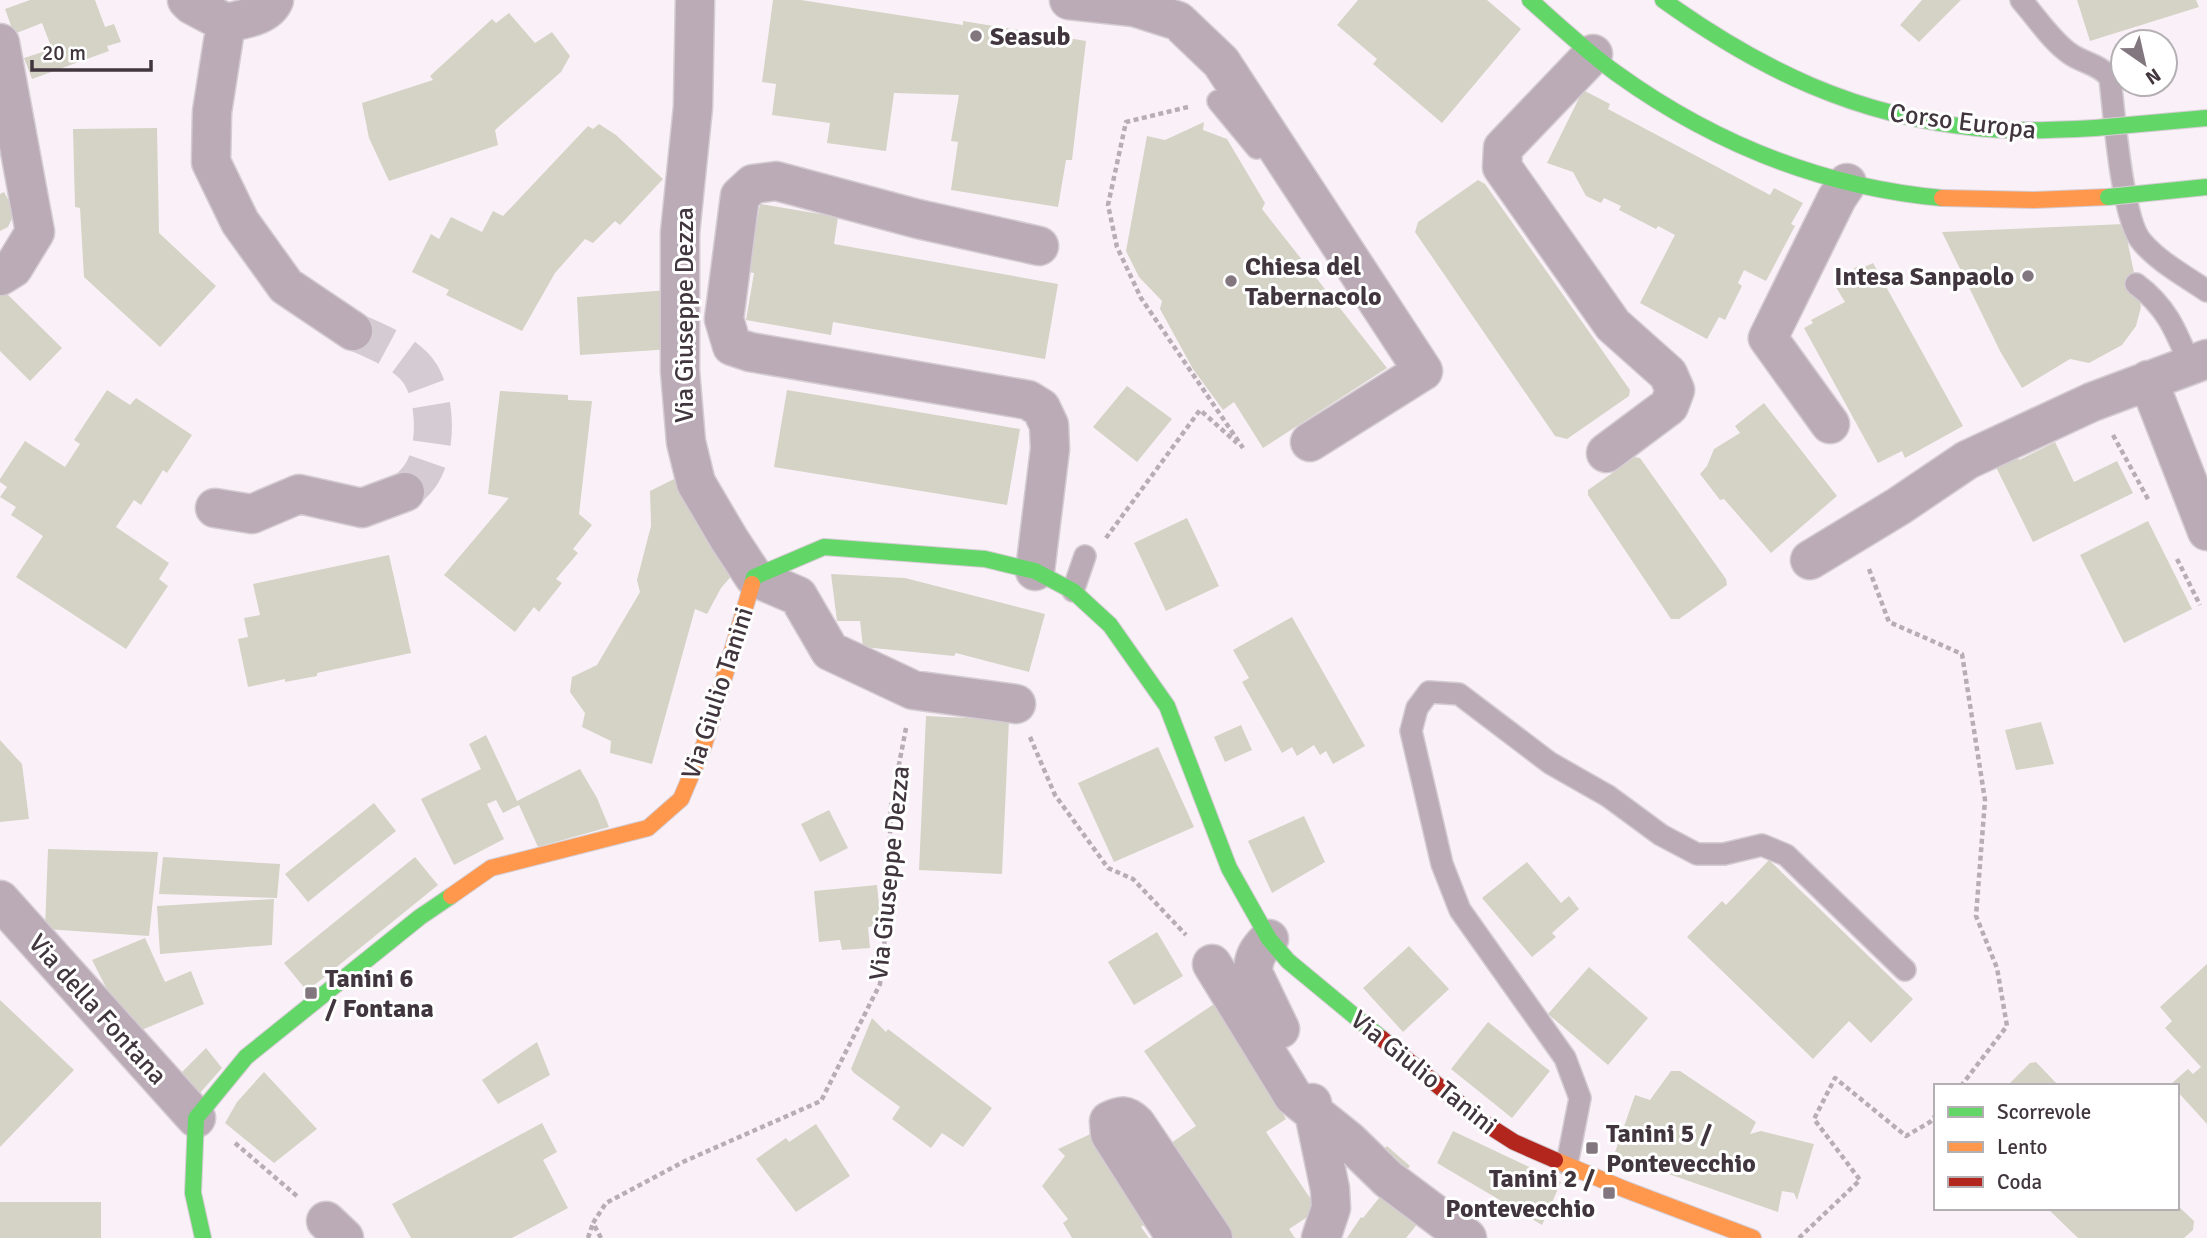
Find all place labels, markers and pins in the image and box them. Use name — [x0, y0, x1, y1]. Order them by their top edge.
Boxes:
place label: Seasub — [990, 21, 1071, 53]
marker: Seasub — [968, 28, 984, 44]
place label: Chiesa del Tabernacolo — [1245, 251, 1382, 313]
place label: Intesa Sanpaolo — [1834, 261, 2014, 293]
marker: Intesa Sanpaolo — [2020, 268, 2036, 284]
marker: Chiesa del Tabernacolo — [1223, 273, 1239, 289]
place label: Tanini 6 / Fontana — [325, 963, 434, 1025]
marker: Tanini 6 / Fontana — [303, 985, 319, 1001]
place label: Tanini 5 / Pontevecchio — [1606, 1118, 1756, 1180]
marker: Tanini 5 / Pontevecchio — [1584, 1140, 1600, 1156]
place label: Tanini 2 / Pontevecchio — [1445, 1163, 1595, 1225]
marker: Tanini 2 / Pontevecchio — [1601, 1185, 1617, 1201]

